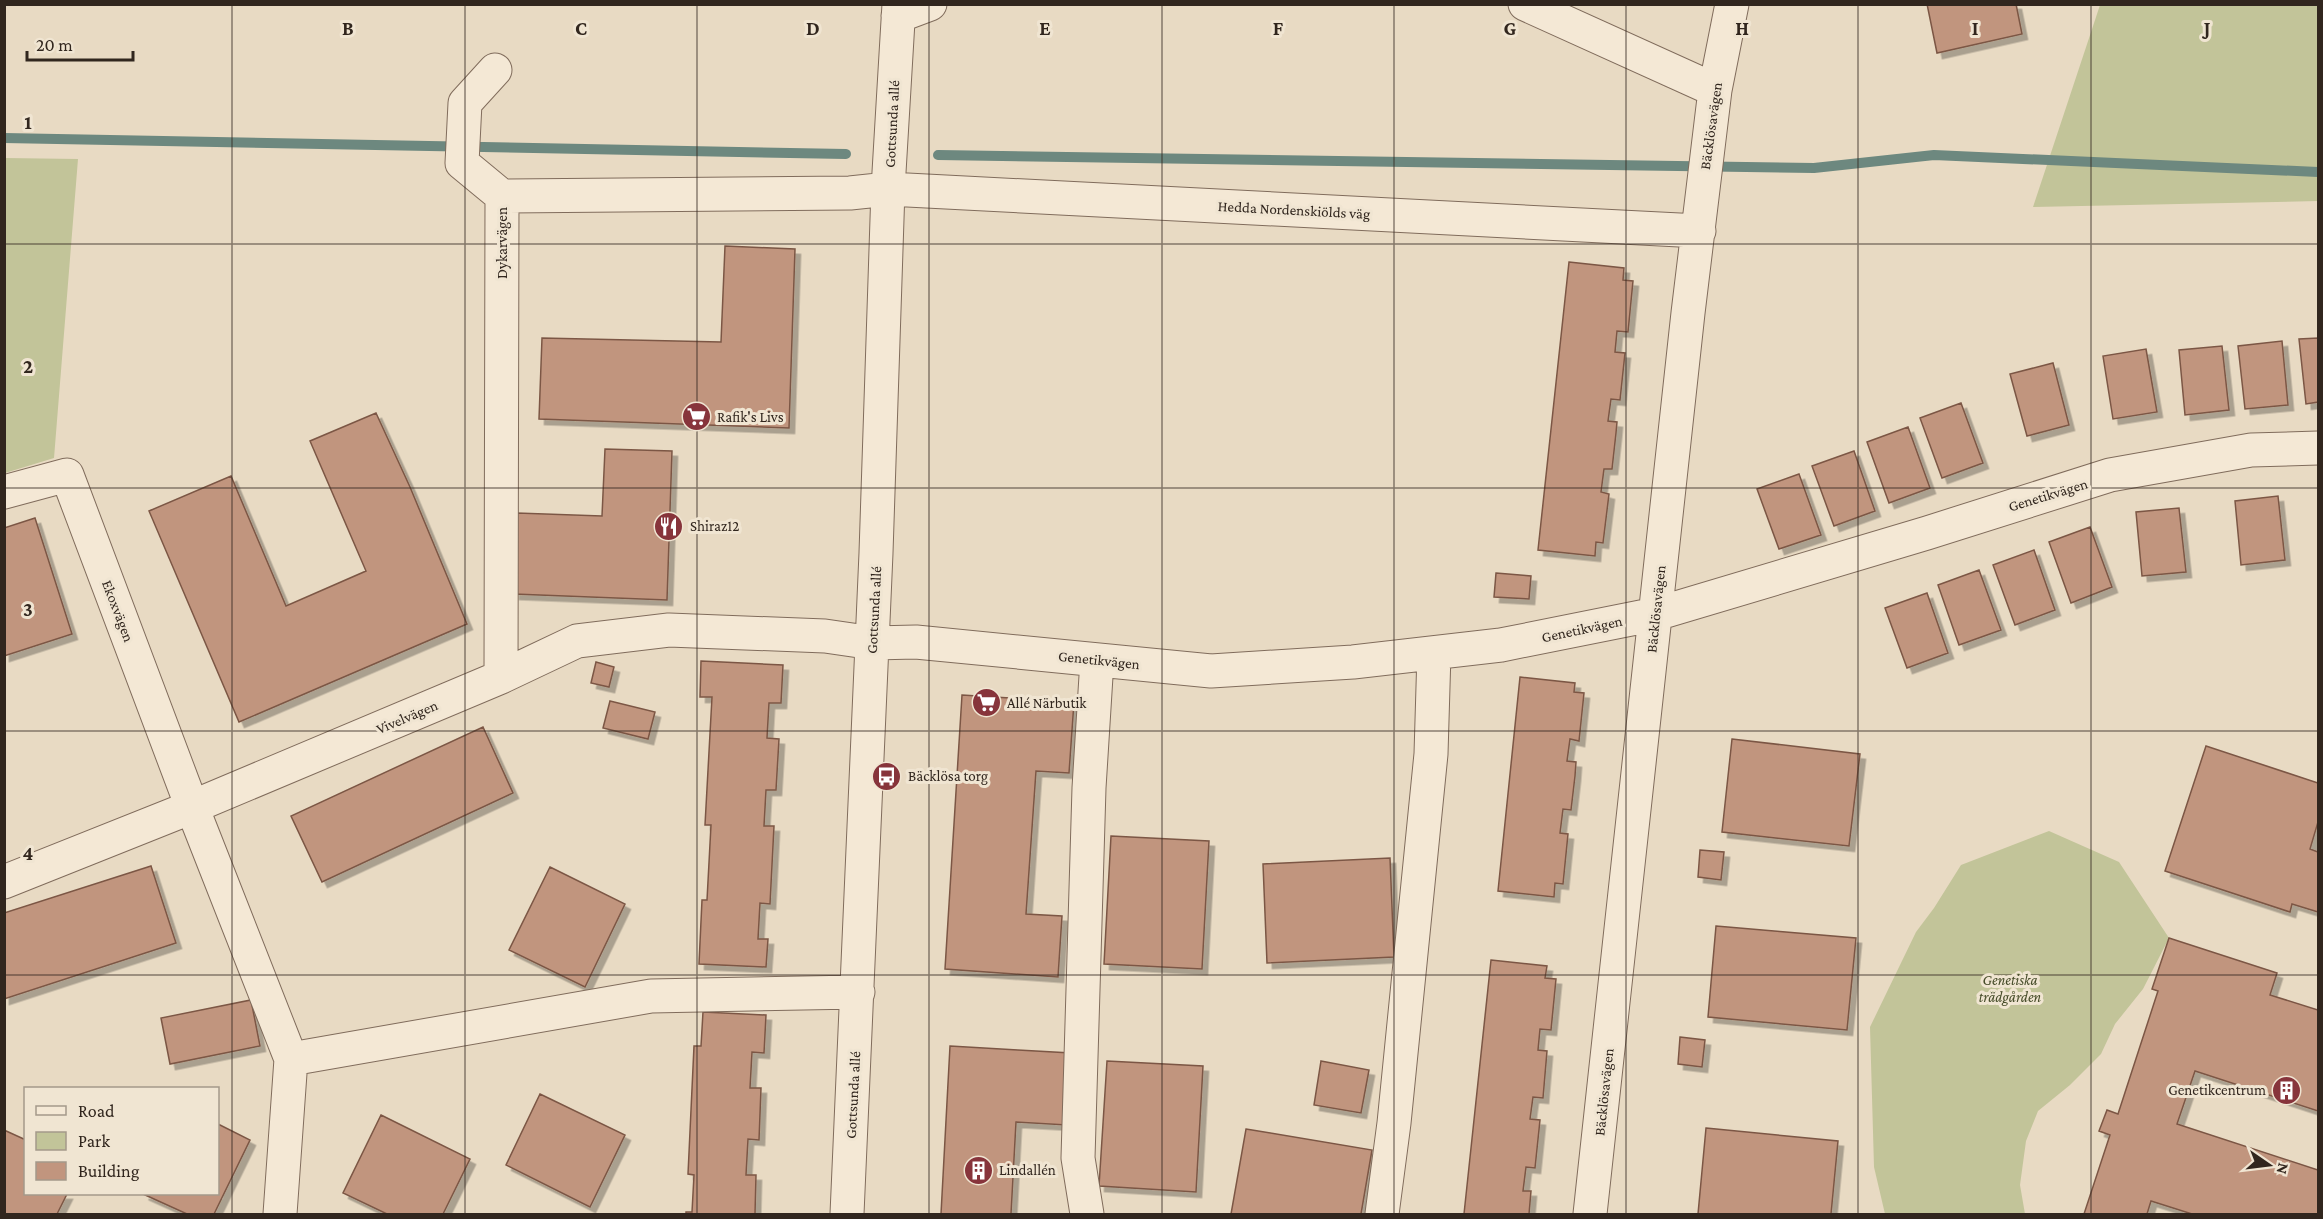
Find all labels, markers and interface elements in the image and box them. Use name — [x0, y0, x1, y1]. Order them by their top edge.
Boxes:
text: B — [342, 17, 354, 39]
text: C — [575, 17, 587, 39]
text: D — [806, 17, 820, 39]
text: E — [1039, 17, 1051, 39]
text: F — [1273, 17, 1284, 39]
text: G — [1504, 17, 1517, 39]
text: H — [1735, 17, 1749, 39]
text: I — [1972, 17, 1979, 39]
text: J — [2202, 17, 2211, 39]
scale bar — [27, 24, 134, 62]
text: 20 m — [36, 35, 73, 55]
street label: Gottsunda allé — [882, 79, 902, 168]
street label: Bäcklösavägen — [1697, 81, 1726, 171]
text: 1 — [24, 111, 32, 133]
street label: Hedda Nordenskiölds väg — [1217, 198, 1371, 223]
street label: Dykarvägen — [494, 207, 511, 279]
text: 2 — [23, 355, 33, 377]
supermarket icon: Rafik's Livs — [680, 401, 712, 433]
place label: Rafik's Livs — [717, 409, 784, 425]
street label: Genetikvägen — [2006, 475, 2090, 516]
restaurant icon: Shiraz12 — [653, 510, 685, 542]
place label: Shiraz12 — [690, 518, 739, 534]
street label: Bäcklösavägen — [1643, 564, 1670, 654]
street label: Gottsunda allé — [864, 565, 884, 654]
street label: Ekoxvägen — [98, 578, 137, 645]
text: 3 — [23, 598, 33, 620]
street label: Genetikvägen — [1540, 613, 1624, 646]
street label: Genetikvägen — [1057, 648, 1141, 673]
supermarket icon: Allé Närbutik — [970, 687, 1002, 719]
place label: Allé Närbutik — [1007, 695, 1087, 711]
street label: Vivelvägen — [374, 697, 441, 738]
bus stop icon: Bäcklösa torg — [871, 760, 903, 792]
place label: Bäcklösa torg — [908, 768, 988, 785]
text: 4 — [23, 842, 34, 864]
park label: Genetiska trädgården — [1979, 972, 2042, 1006]
street label: Bäcklösavägen — [1591, 1047, 1618, 1137]
street label: Gottsunda allé — [843, 1050, 863, 1139]
building icon: Genetikcentrum — [2271, 1074, 2303, 1106]
place label: Genetikcentrum — [2168, 1082, 2266, 1098]
legend — [24, 1087, 219, 1195]
text: Road — [78, 1101, 115, 1121]
text: Park — [78, 1131, 110, 1151]
north arrow — [2239, 1135, 2299, 1195]
building icon: Lindallén — [962, 1154, 994, 1186]
text: Building — [78, 1161, 140, 1181]
text: N — [2273, 1161, 2293, 1176]
place label: Lindallén — [999, 1162, 1056, 1178]

